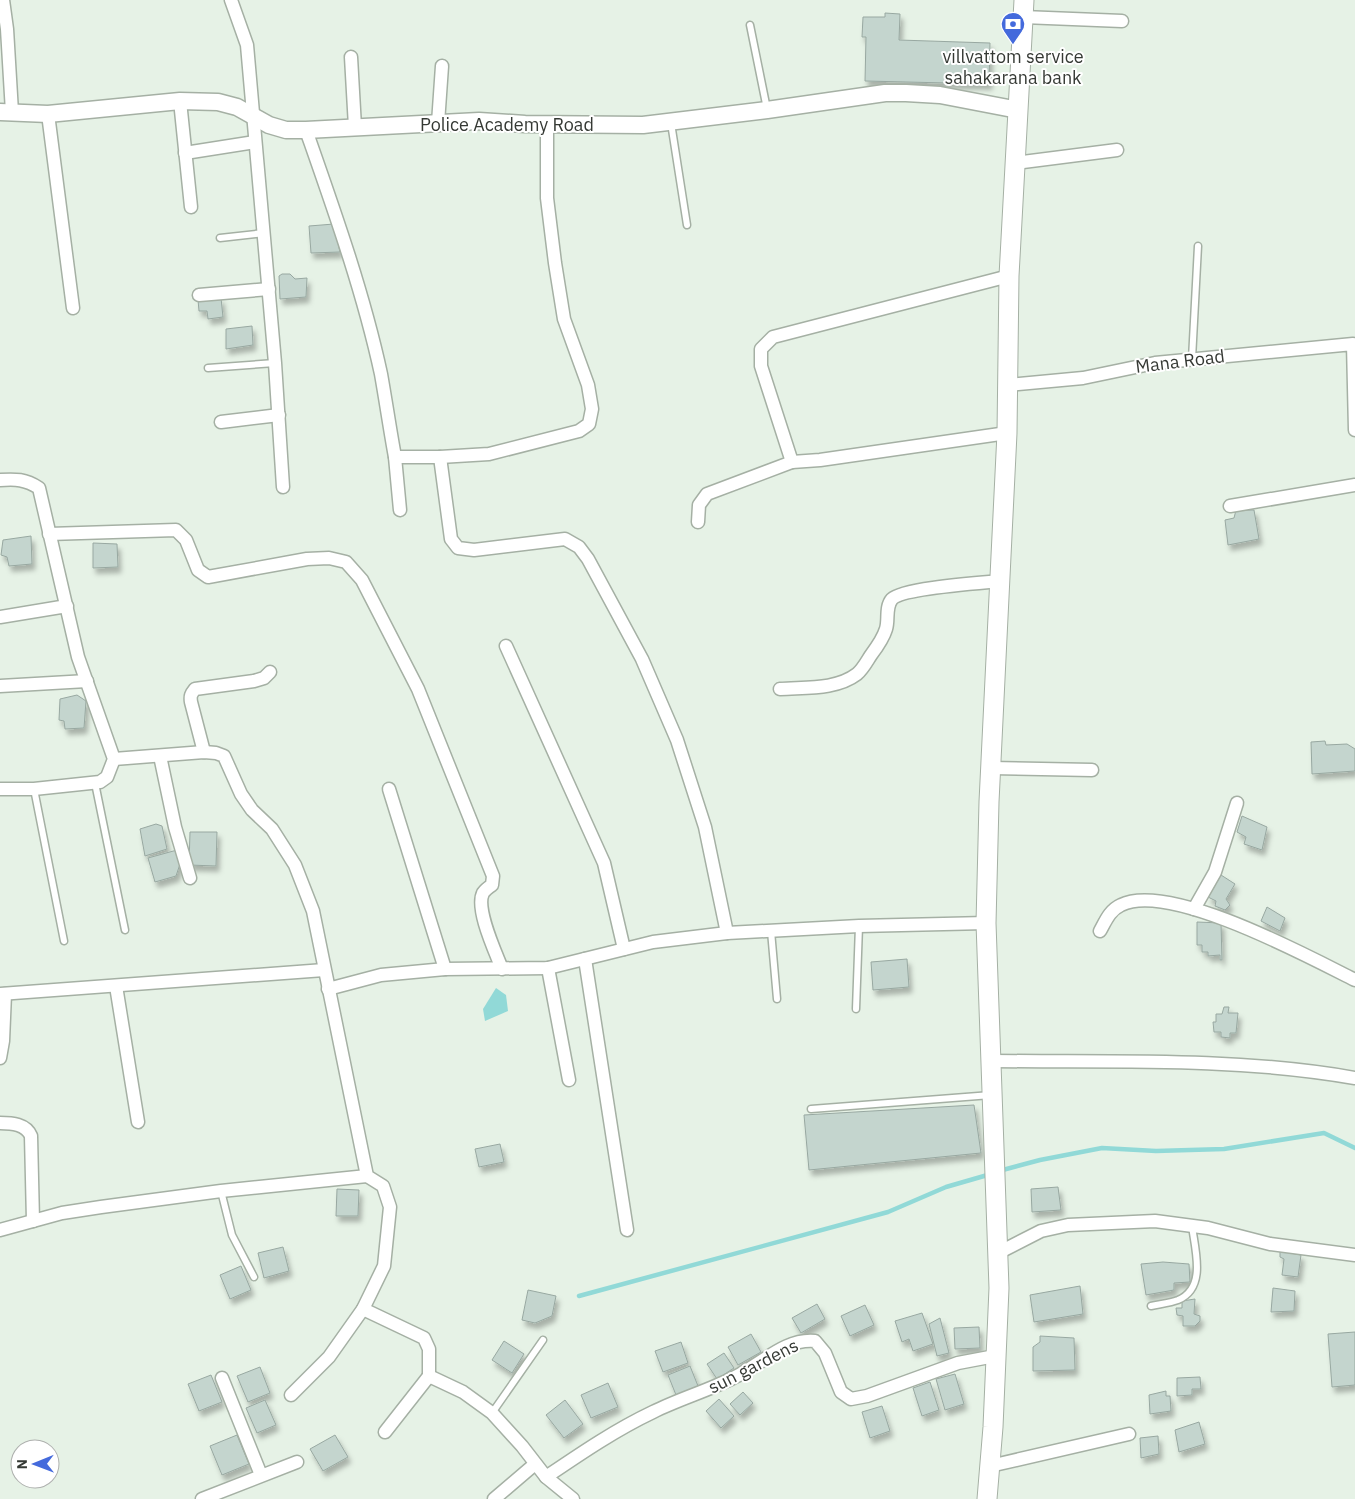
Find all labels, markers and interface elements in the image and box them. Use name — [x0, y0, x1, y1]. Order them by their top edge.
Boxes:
bank icon: villvattom service sahakarana bank — [1000, 11, 1026, 45]
place label: villvattom service sahakarana bank — [942, 45, 1084, 89]
street label: Police Academy Road — [420, 113, 594, 136]
street label: Mana Road — [1134, 344, 1226, 378]
street label: sun gardens — [704, 1333, 802, 1399]
north arrow — [10, 1439, 60, 1489]
text: N — [13, 1459, 31, 1469]

